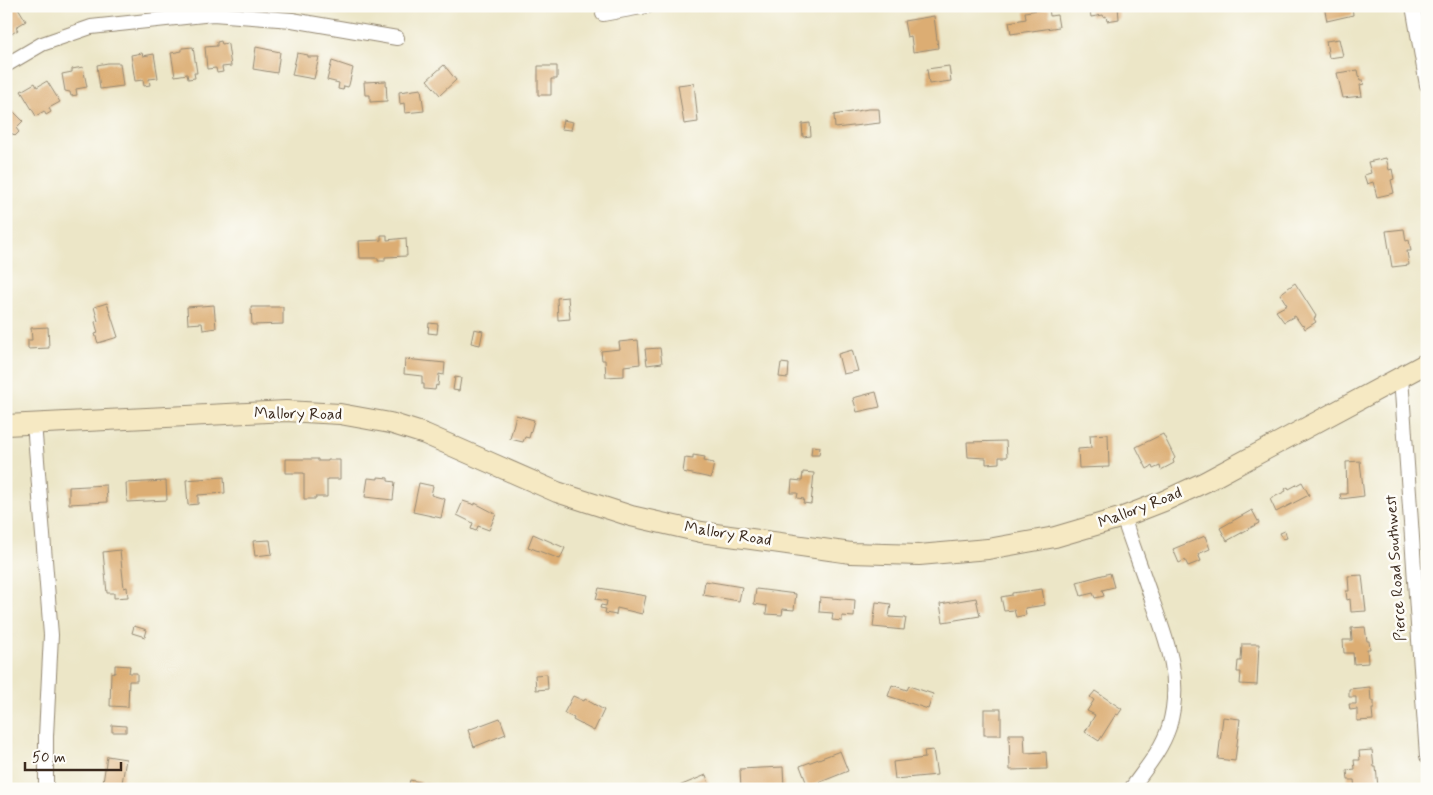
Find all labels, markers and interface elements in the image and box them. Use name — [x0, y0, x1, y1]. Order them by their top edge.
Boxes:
street label: Mallory Road — [254, 403, 342, 425]
street label: Mallory Road — [1095, 482, 1185, 534]
street label: Pierce Road Southwest — [1380, 494, 1412, 642]
street label: Mallory Road — [683, 517, 773, 551]
scale bar — [25, 740, 121, 772]
text: 50 m — [32, 748, 66, 768]

